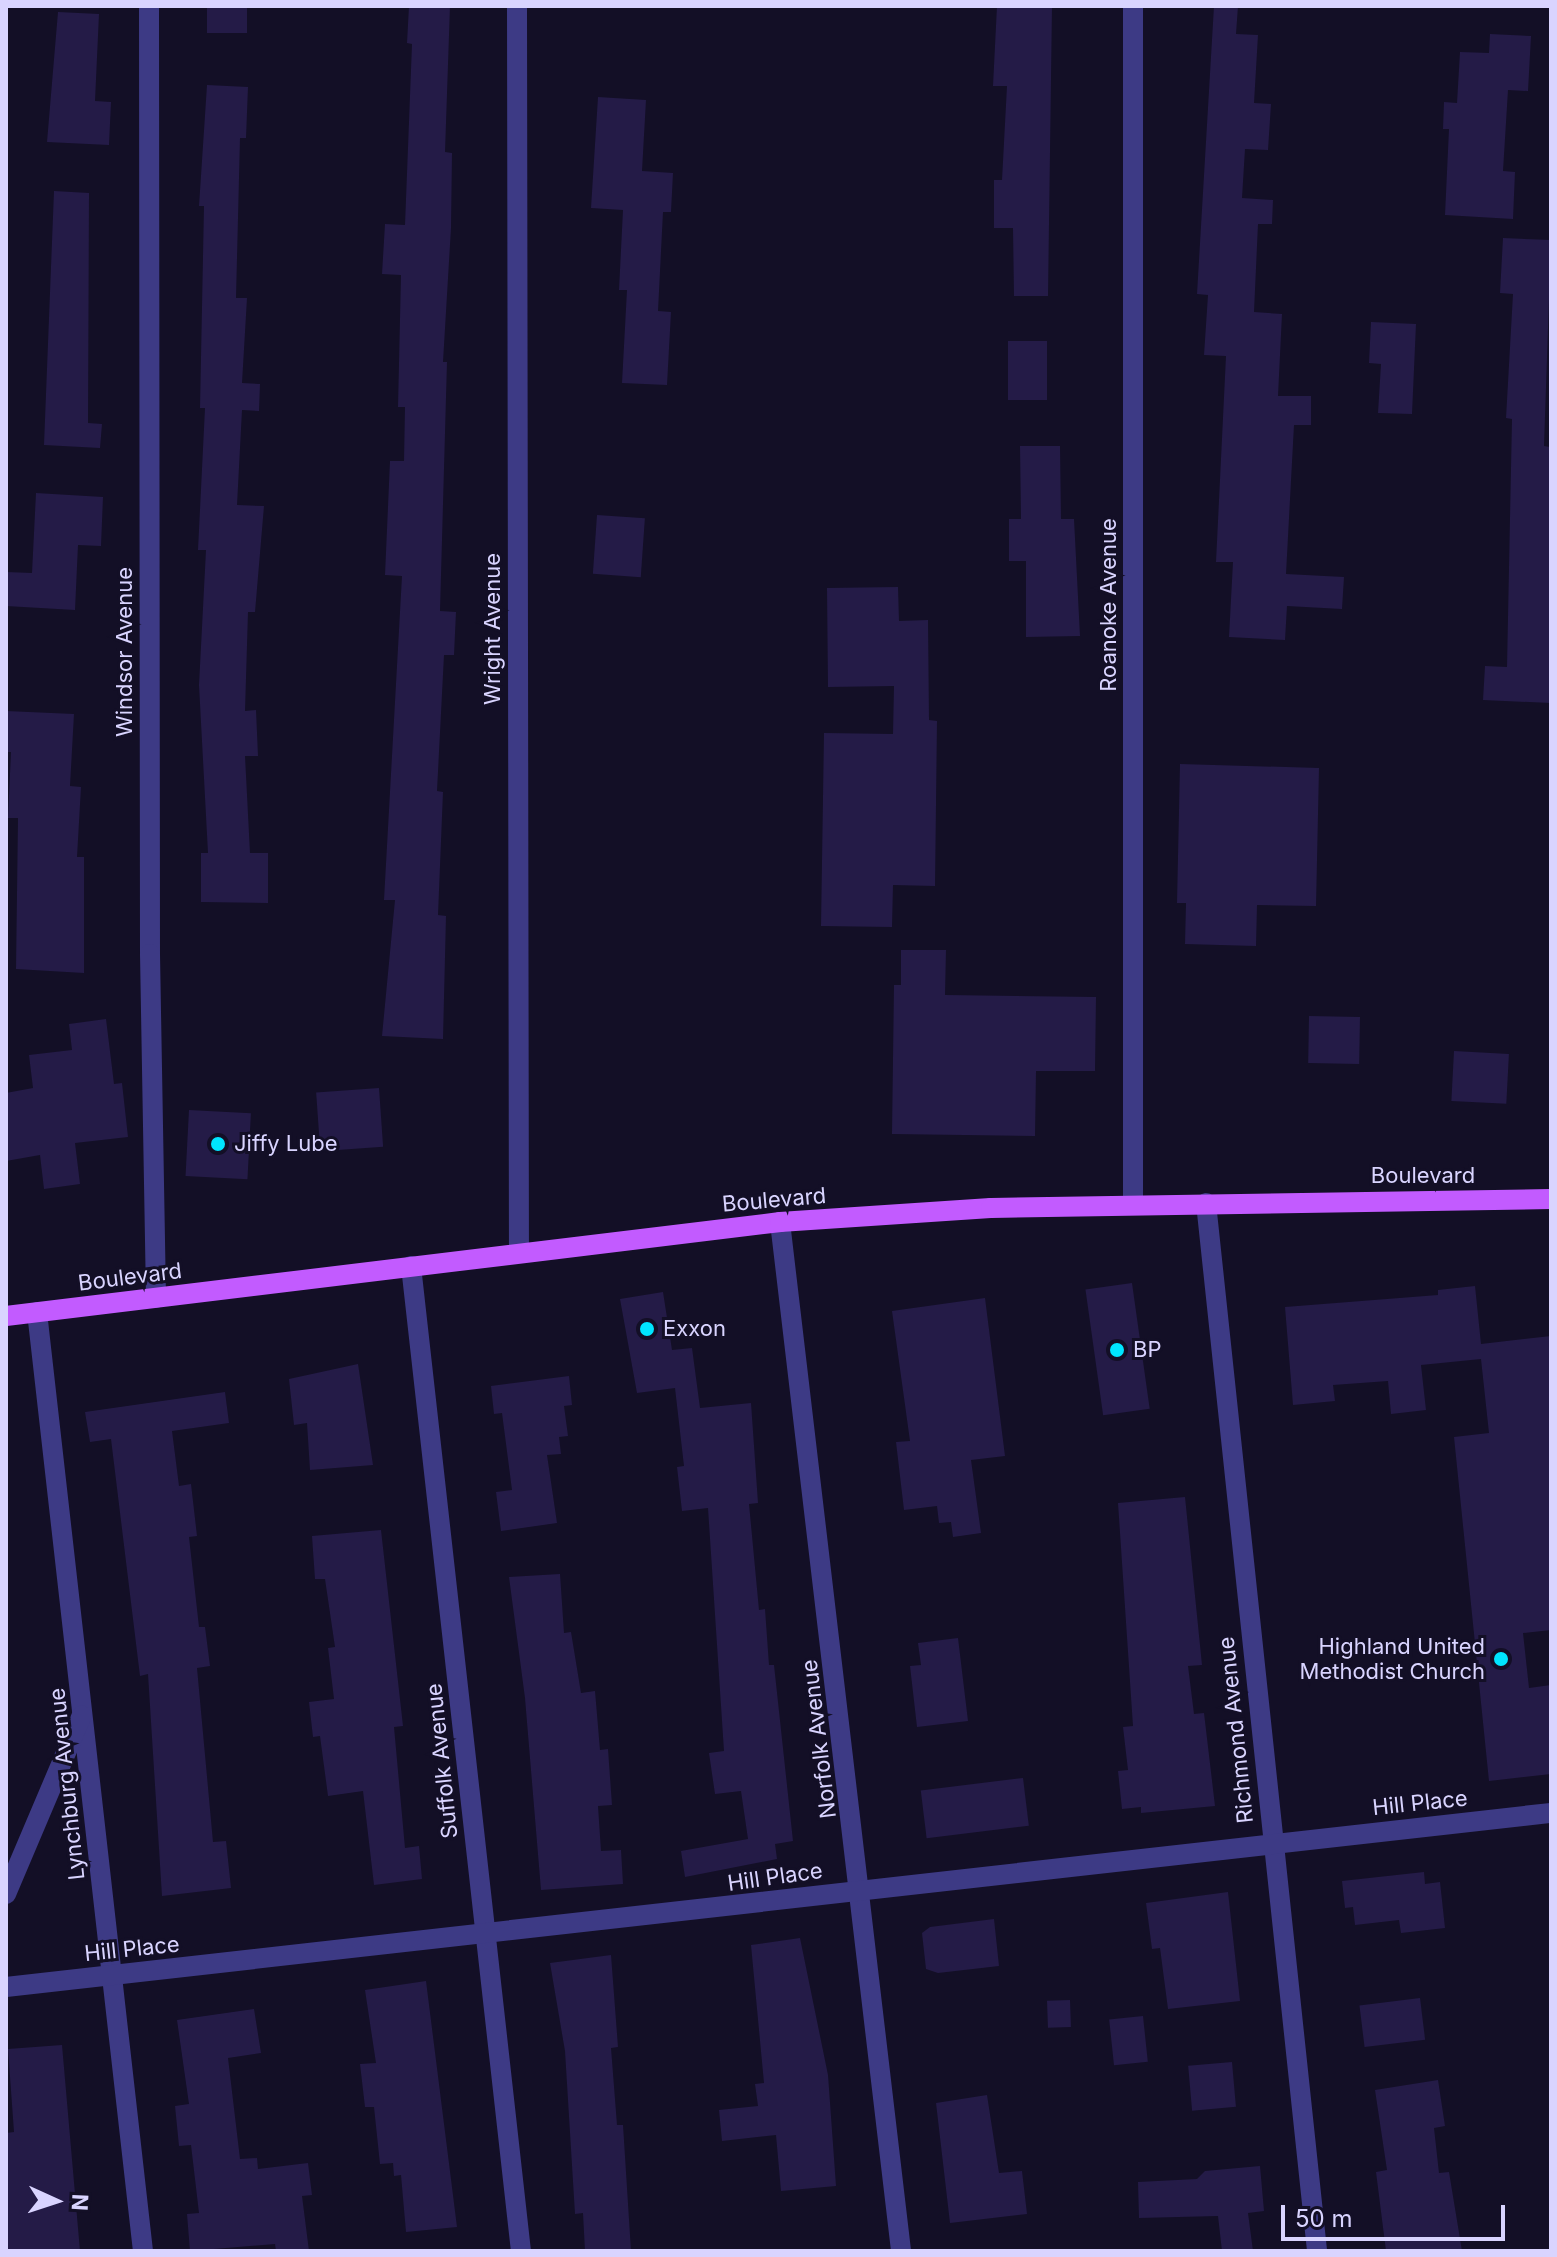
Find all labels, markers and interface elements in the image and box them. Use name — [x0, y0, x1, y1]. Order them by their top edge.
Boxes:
street label: Roanoke Avenue — [1096, 518, 1122, 692]
street label: Wright Avenue — [480, 553, 506, 705]
street label: Windsor Avenue — [112, 567, 138, 737]
place label: Jiffy Lube — [234, 1131, 338, 1157]
marker: Jiffy Lube — [209, 1135, 227, 1153]
street label: Boulevard — [1371, 1163, 1475, 1189]
street label: Boulevard — [721, 1182, 827, 1218]
street label: Boulevard — [77, 1258, 183, 1296]
place label: Exxon — [663, 1316, 726, 1342]
marker: Exxon — [638, 1320, 656, 1338]
place label: BP — [1133, 1337, 1161, 1363]
marker: BP — [1108, 1341, 1126, 1359]
place label: Highland United Methodist Church — [1300, 1633, 1485, 1684]
street label: Richmond Avenue — [1213, 1635, 1259, 1825]
marker: Highland United Methodist Church — [1492, 1650, 1510, 1668]
street label: Norfolk Avenue — [796, 1658, 842, 1820]
street label: Suffolk Avenue — [421, 1682, 463, 1840]
street label: Lynchburg Avenue — [44, 1687, 90, 1881]
street label: Hill Place — [1371, 1785, 1469, 1821]
street label: Hill Place — [726, 1857, 824, 1897]
street label: Hill Place — [83, 1931, 181, 1967]
north arrow — [16, 2161, 96, 2241]
scale bar — [1285, 2189, 1509, 2239]
text: N — [67, 2193, 93, 2211]
text: 50 m — [1295, 2204, 1353, 2233]

